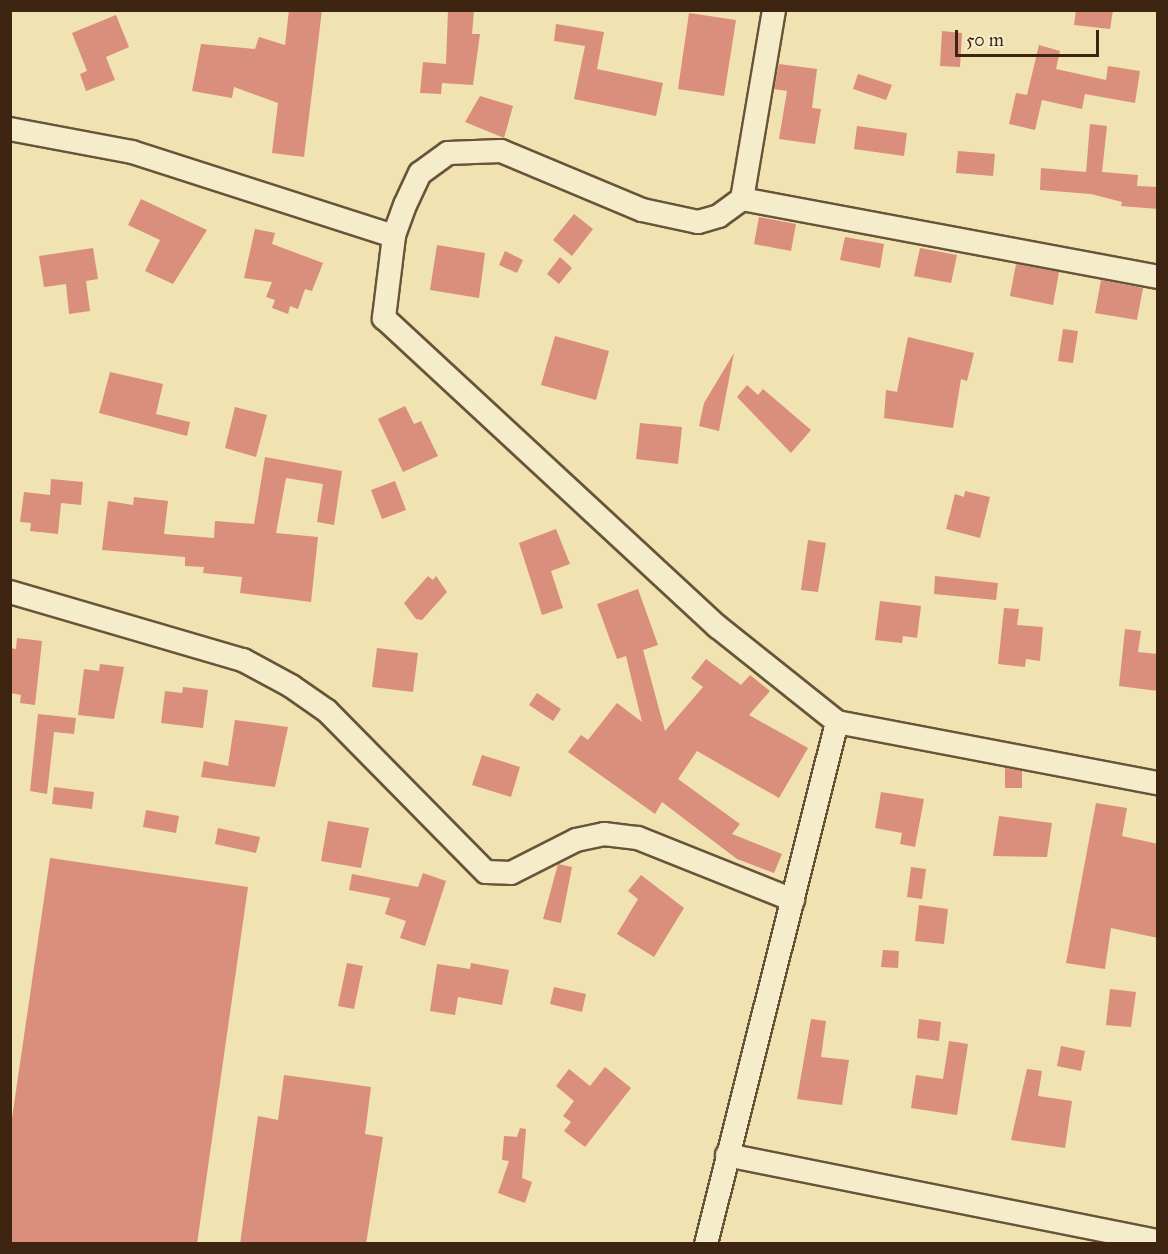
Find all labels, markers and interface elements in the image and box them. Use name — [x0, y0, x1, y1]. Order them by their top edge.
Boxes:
scale bar — [958, 18, 1102, 56]
text: 50 m — [966, 29, 1004, 51]

